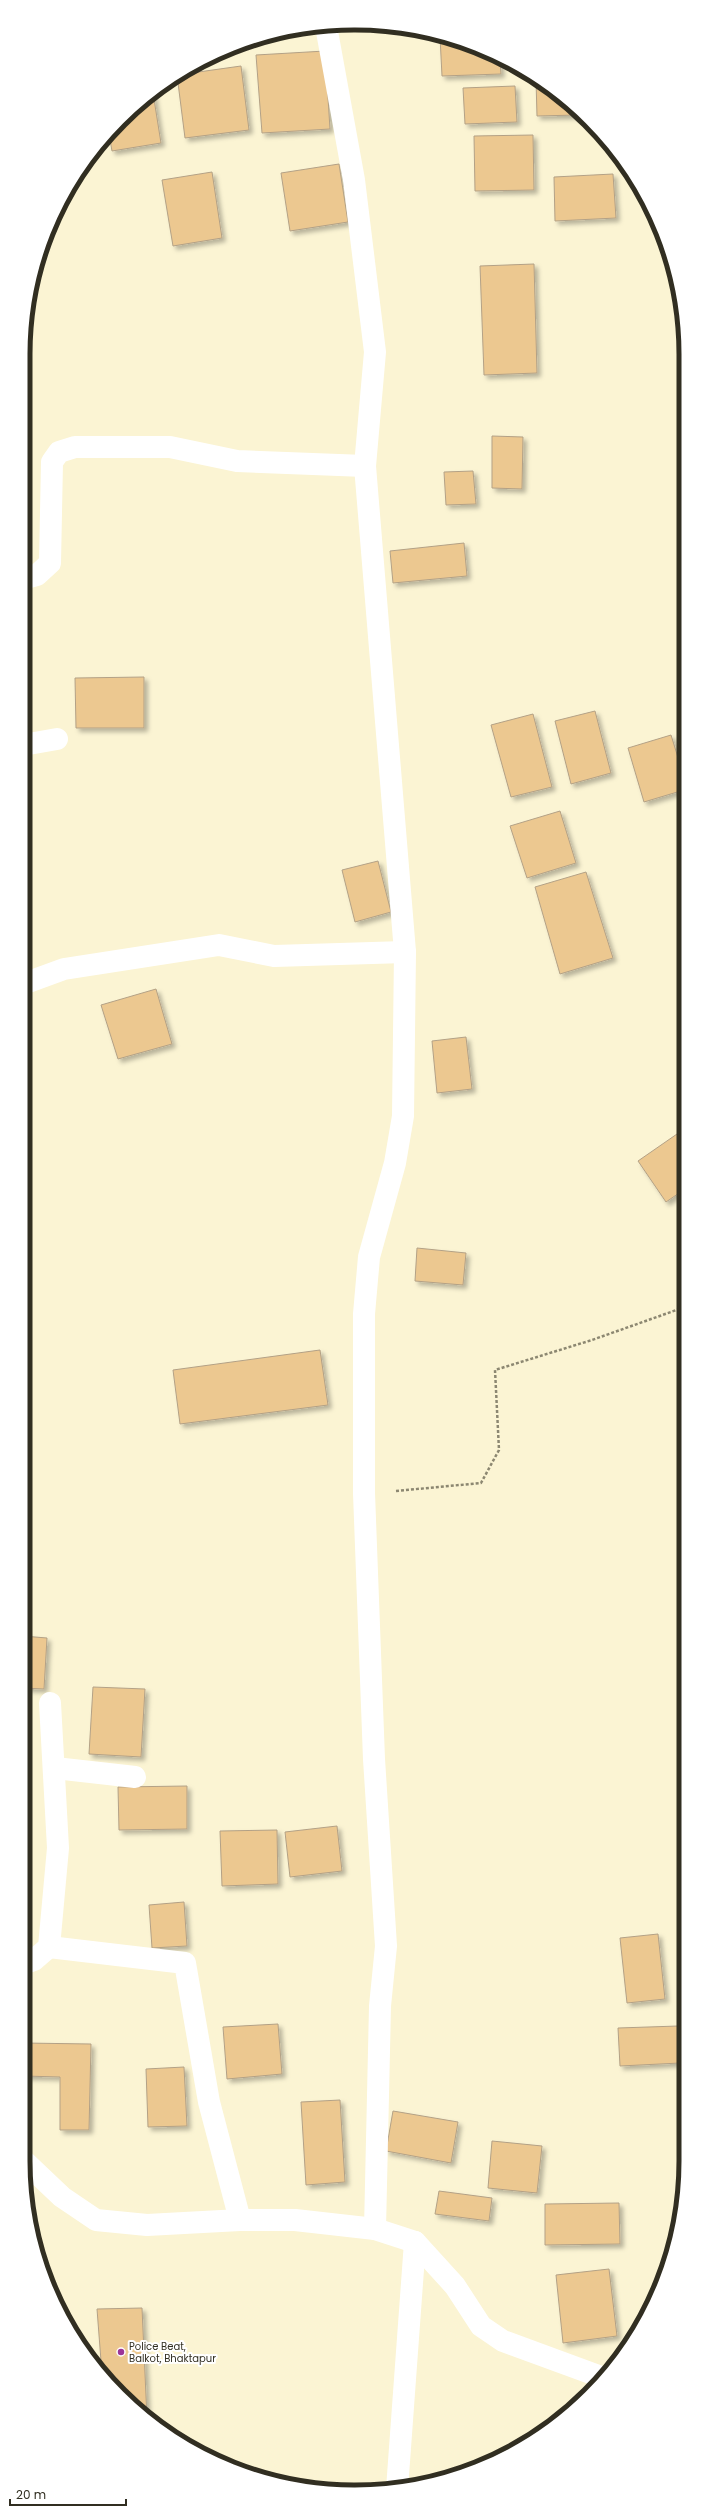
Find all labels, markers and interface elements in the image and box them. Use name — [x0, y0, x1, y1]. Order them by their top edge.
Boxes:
place label: Police Beat, Balkot, Bhaktapur — [129, 2339, 216, 2366]
marker: Police Beat, Balkot, Bhaktapur — [116, 2347, 126, 2357]
scale bar — [10, 2481, 126, 2507]
text: 20 m — [16, 2486, 46, 2503]

